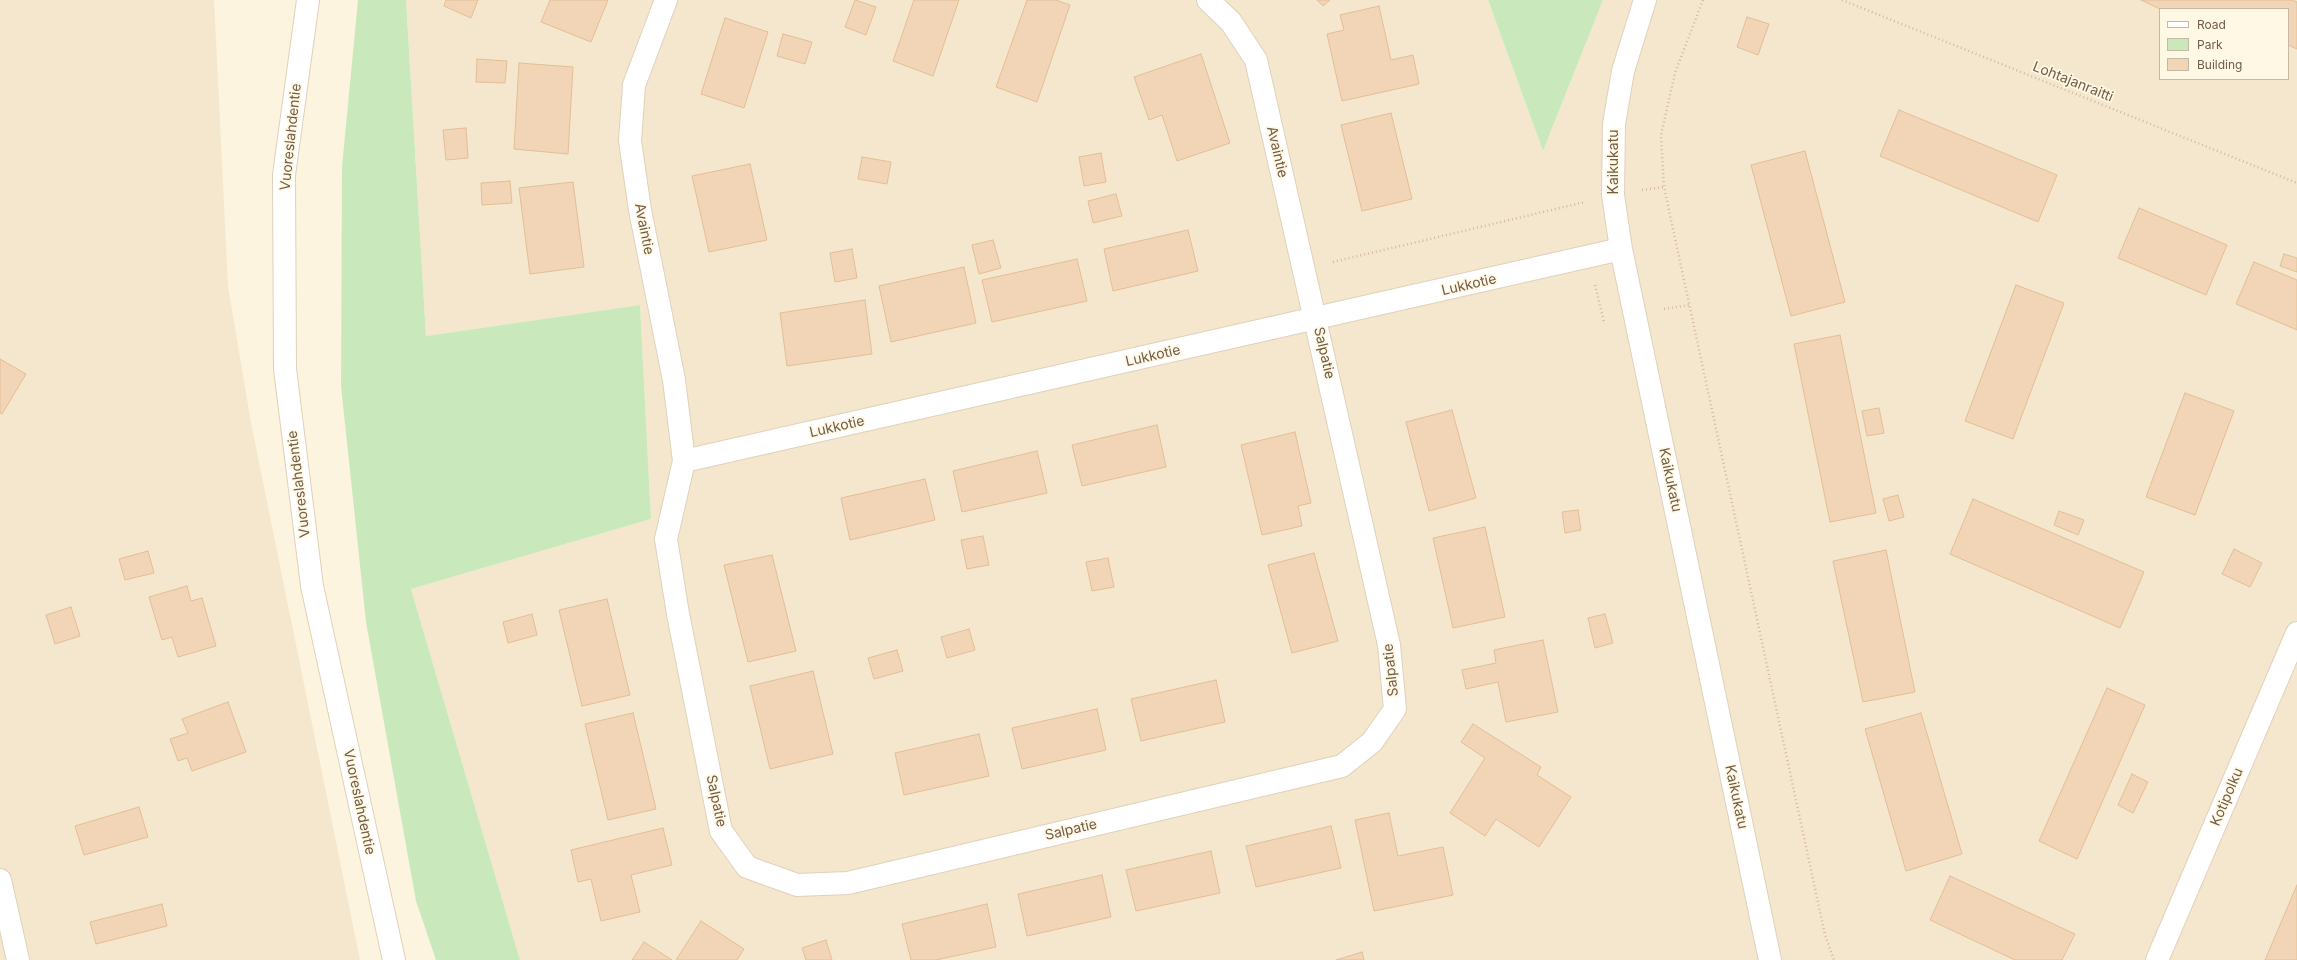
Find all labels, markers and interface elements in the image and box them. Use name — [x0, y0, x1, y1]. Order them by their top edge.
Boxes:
legend — [2159, 8, 2289, 80]
text: Road — [2197, 17, 2226, 32]
text: Park — [2197, 37, 2223, 52]
text: Building — [2197, 57, 2242, 72]
street label: Lohtajanraitti — [2030, 58, 2116, 106]
street label: Vuoreslahdentie — [277, 83, 305, 191]
street label: Avaintie — [1263, 125, 1291, 179]
street label: Kaikukatu — [1606, 129, 1622, 195]
street label: Avaintie — [631, 202, 657, 256]
street label: Lukkotie — [1440, 271, 1498, 299]
street label: Salpatie — [1310, 325, 1338, 381]
street label: Lukkotie — [1124, 342, 1182, 370]
street label: Lukkotie — [808, 413, 866, 441]
street label: Vuoreslahdentie — [284, 430, 314, 538]
street label: Kaikukatu — [1655, 446, 1685, 514]
street label: Salpatie — [1380, 643, 1402, 697]
street label: Vuoreslahdentie — [340, 748, 378, 856]
street label: Kaikukatu — [1721, 763, 1751, 831]
street label: Kotipolku — [2207, 765, 2247, 829]
street label: Salpatie — [702, 773, 730, 829]
street label: Salpatie — [1043, 816, 1099, 844]

